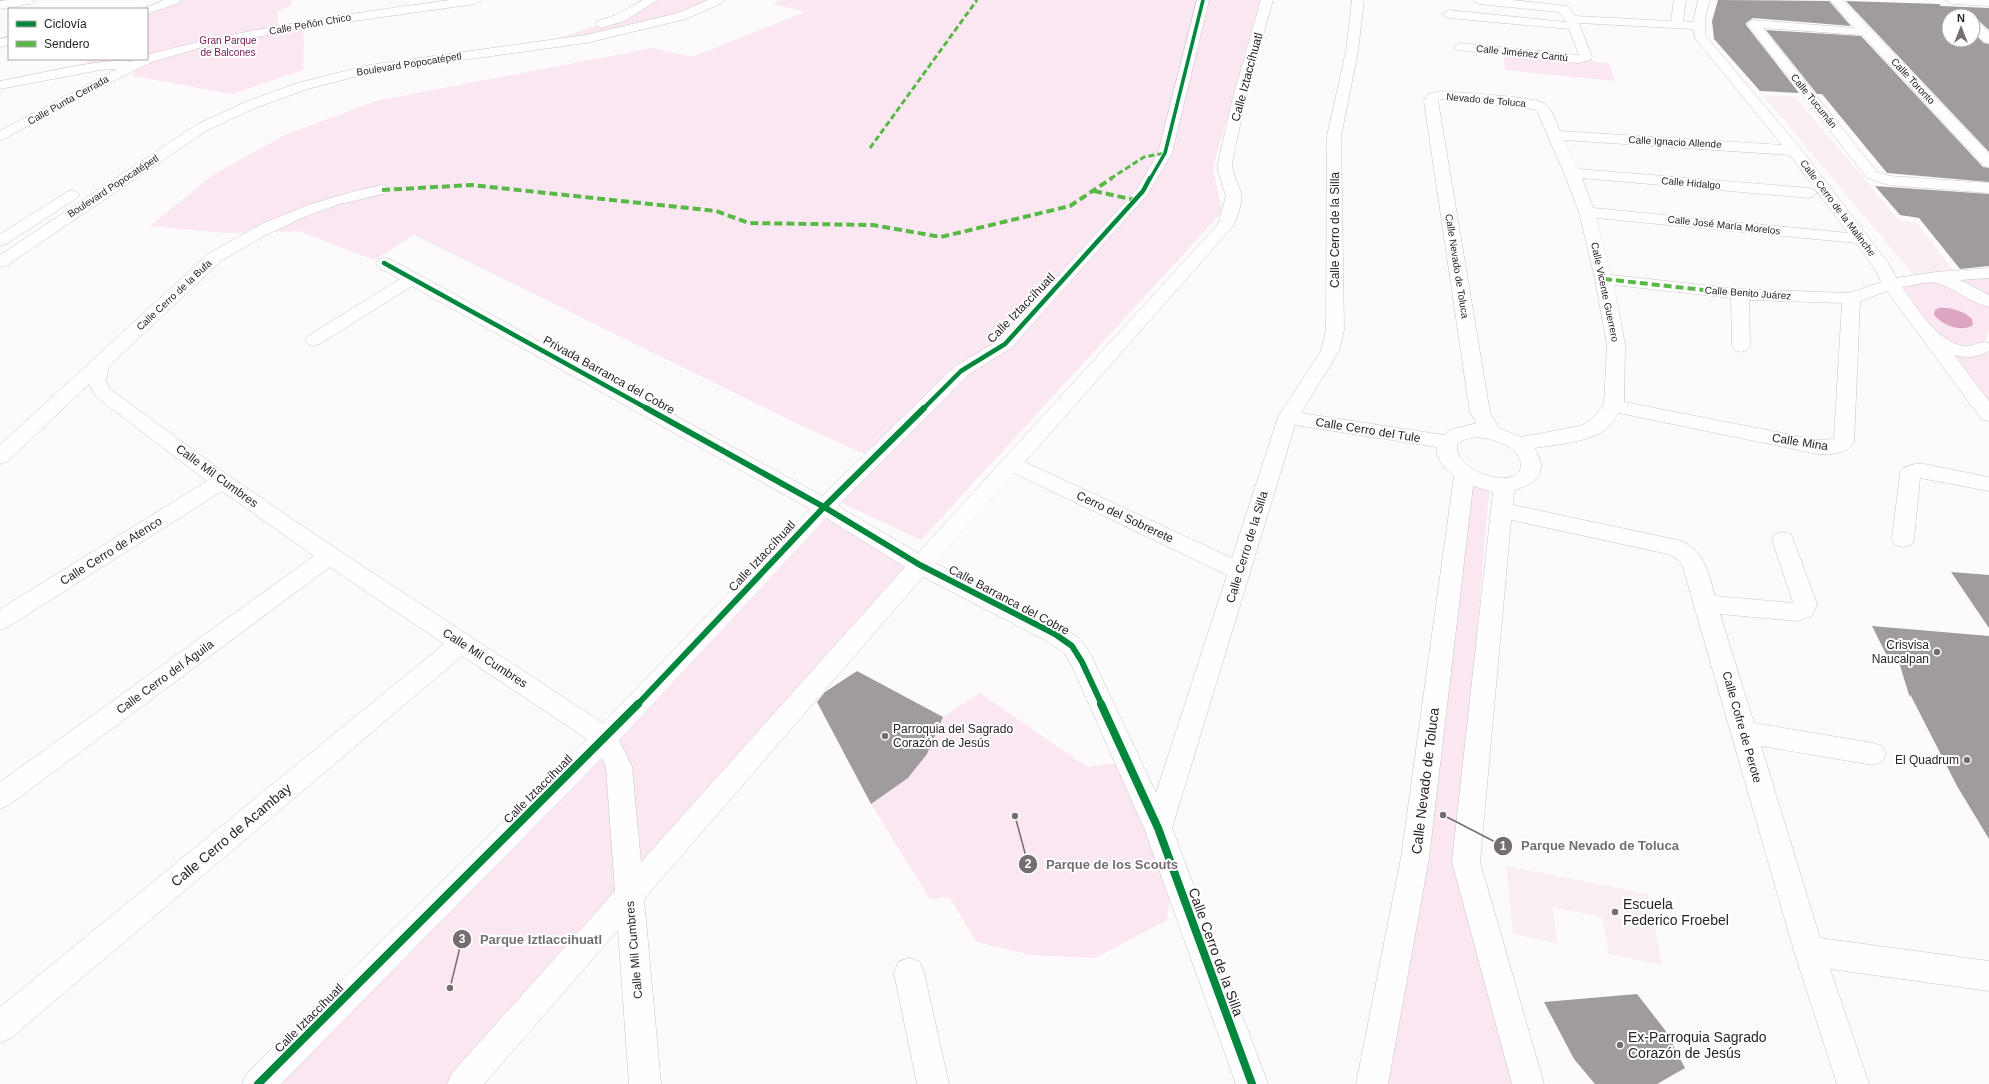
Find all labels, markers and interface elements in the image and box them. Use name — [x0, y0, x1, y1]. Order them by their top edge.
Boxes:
legend — [8, 8, 148, 60]
north arrow — [1941, 8, 1981, 48]
street label: Calle Peñón Chico — [268, 11, 352, 37]
text: N — [1957, 12, 1965, 24]
text: Ciclovía — [44, 17, 87, 31]
street label: Calle Iztaccíhuatl — [1228, 31, 1266, 123]
park label: Gran Parque de Balcones — [199, 35, 257, 58]
text: Sendero — [44, 37, 90, 51]
street label: Calle Jiménez Cantú — [1476, 43, 1568, 63]
street label: Boulevard Popocatépetl — [356, 50, 462, 78]
street label: Calle Toronto — [1889, 56, 1937, 107]
street label: Calle Tucumán — [1789, 72, 1839, 130]
street label: Calle Punta Cerrada — [26, 73, 111, 127]
street label: Nevado de Toluca — [1446, 91, 1527, 109]
street label: Calle Ignacio Allende — [1628, 134, 1722, 150]
street label: Boulevard Popocatépetl — [65, 152, 161, 220]
street label: Calle Cerro de la Malinche — [1798, 158, 1878, 259]
street label: Calle Cerro de la Silla — [1328, 172, 1342, 288]
street label: Calle Hidalgo — [1661, 175, 1722, 191]
street label: Calle Nevado de Toluca — [1443, 213, 1471, 319]
street label: Calle José María Morelos — [1667, 214, 1781, 236]
street label: Calle Vicente Guerrero — [1589, 241, 1621, 343]
street label: Calle Cerro de la Bufa — [134, 257, 214, 333]
street label: Calle Iztaccíhuatl — [984, 270, 1058, 346]
street label: Calle Benito Juárez — [1704, 284, 1792, 302]
street label: Privada Barranca del Cobre — [541, 333, 677, 417]
street label: Calle Cerro del Tule — [1315, 415, 1422, 445]
street label: Calle Mina — [1771, 431, 1829, 453]
street label: Calle Mil Cumbres — [173, 442, 261, 510]
street label: Cerro del Sobrerete — [1074, 488, 1176, 546]
street label: Calle Cerro de la Silla — [1223, 489, 1271, 605]
street label: Calle Cerro de Atenco — [58, 514, 165, 588]
street label: Calle Iztaccíhuatl — [726, 518, 798, 594]
street label: Calle Barranca del Cobre — [946, 562, 1072, 638]
street label: Calle Mil Cumbres — [440, 625, 530, 691]
street label: Calle Cerro del Águila — [113, 636, 217, 717]
place label: Crisvisa Naucalpan — [1872, 638, 1929, 666]
marker: Crisvisa Naucalpan — [1932, 647, 1942, 657]
street label: Calle Cofre de Perote — [1719, 670, 1765, 785]
street label: Calle Nevado de Toluca — [1408, 707, 1442, 855]
place label: Parroquia del Sagrado Corazón de Jesús — [893, 722, 1013, 750]
marker: Parroquia del Sagrado Corazón de Jesús — [880, 731, 890, 741]
street label: Calle Iztaccíhuatl — [501, 752, 575, 826]
place label: El Quadrum — [1895, 753, 1959, 767]
marker: El Quadrum — [1962, 755, 1972, 765]
street label: Calle Cerro de Acambay — [168, 780, 294, 890]
callout: Parque Nevado de Toluca — [1493, 833, 1687, 858]
text: Parque Nevado de Toluca — [1521, 838, 1680, 853]
text: 1 — [1500, 839, 1507, 853]
callout: Parque de los Scouts — [1018, 852, 1186, 877]
text: 2 — [1025, 857, 1032, 871]
text: Parque de los Scouts — [1046, 857, 1178, 872]
street label: Calle Cerro de la Silla — [1185, 886, 1247, 1019]
place label: Escuela Federico Froebel — [1623, 896, 1729, 928]
street label: Calle Mil Cumbres — [623, 901, 645, 999]
marker: Escuela Federico Froebel — [1610, 907, 1620, 917]
callout: Parque Iztlaccihuatl — [452, 927, 610, 952]
text: 3 — [459, 932, 466, 946]
text: Parque Iztlaccihuatl — [480, 932, 602, 947]
street label: Calle Iztaccíhuatl — [272, 981, 346, 1055]
place label: Ex-Parroquia Sagrado Corazón de Jesús — [1628, 1029, 1767, 1061]
marker: Ex-Parroquia Sagrado Corazón de Jesús — [1615, 1040, 1625, 1050]

